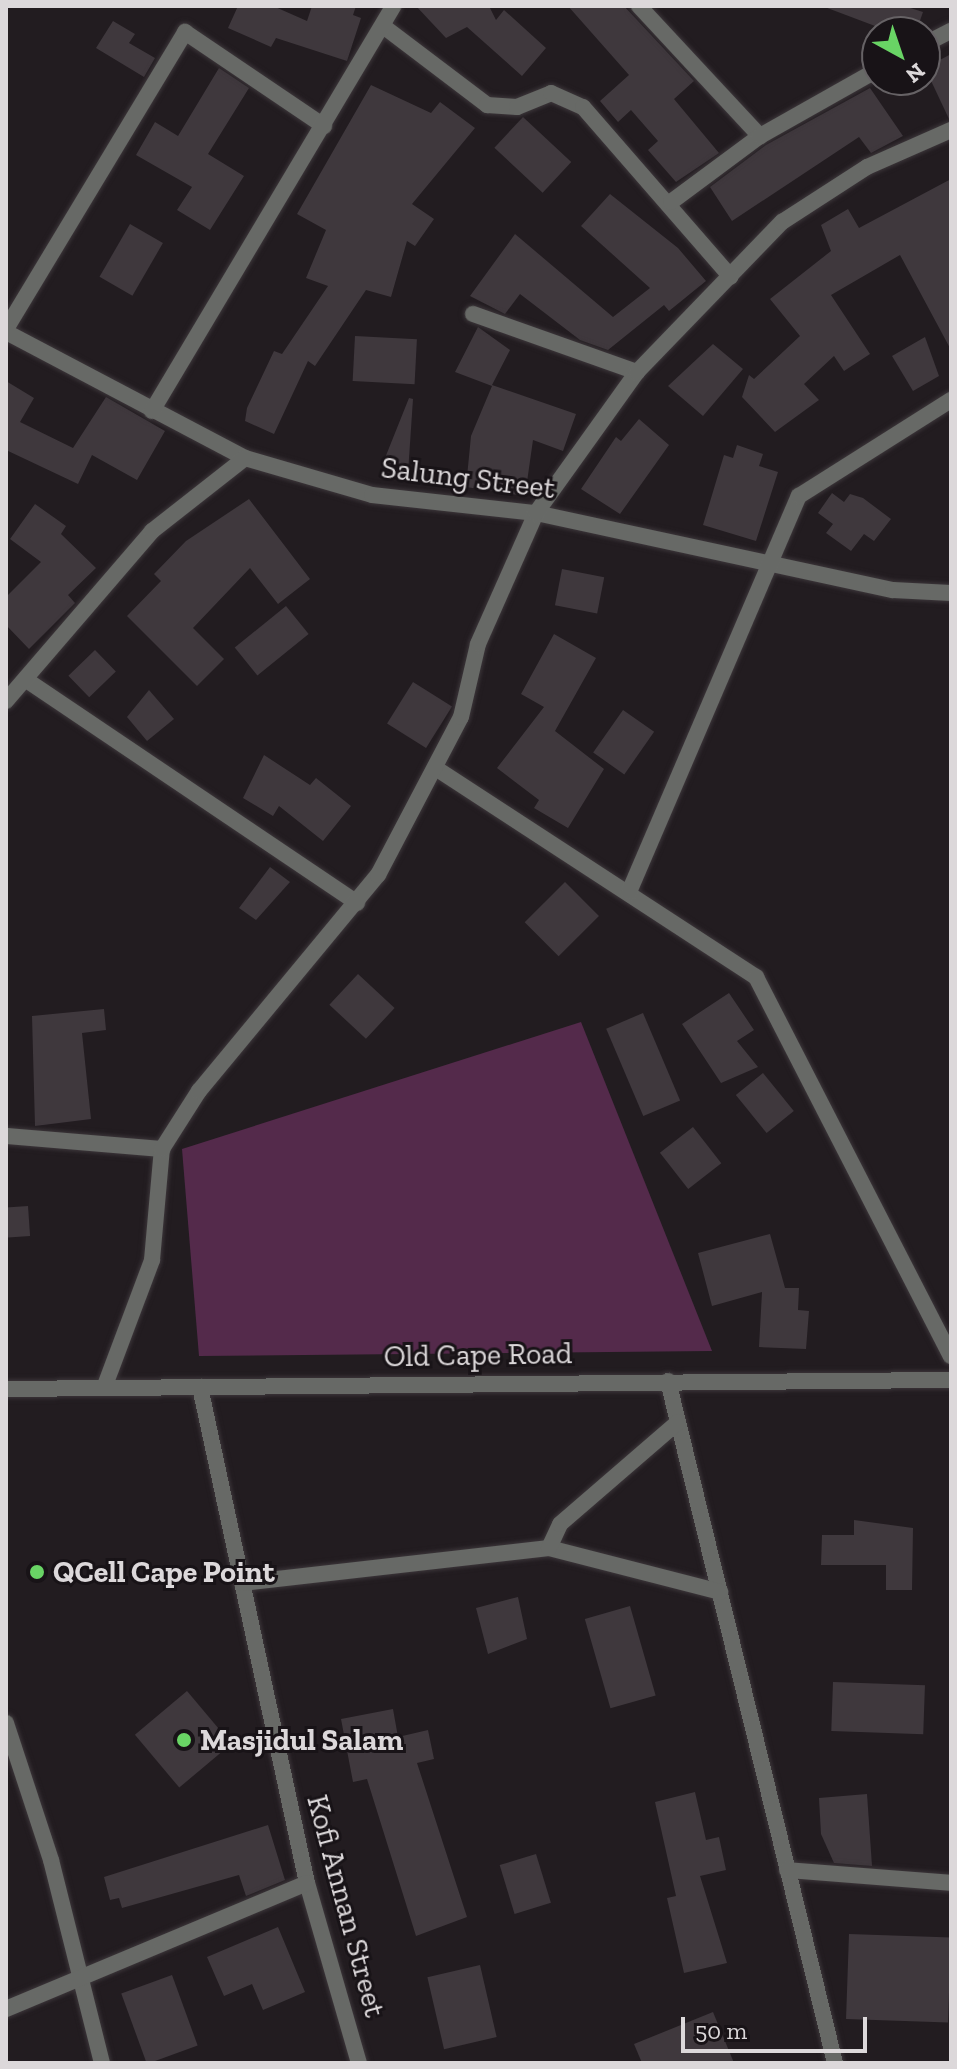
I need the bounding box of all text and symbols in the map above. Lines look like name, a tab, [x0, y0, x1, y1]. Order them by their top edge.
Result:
north arrow	[861, 16, 941, 96]
text: N	[900, 58, 931, 89]
street label: Salung Street	[379, 449, 557, 507]
street label: Old Cape Road	[383, 1335, 573, 1375]
place label: QCell Cape Point	[53, 1554, 275, 1590]
marker: QCell Cape Point	[28, 1563, 46, 1581]
place label: Masjidul Salam	[200, 1722, 403, 1758]
marker: Masjidul Salam	[175, 1731, 193, 1749]
street label: Kofi Annan Street	[299, 1791, 393, 2021]
scale bar	[685, 2001, 871, 2051]
text: 50 m	[695, 2016, 747, 2045]

